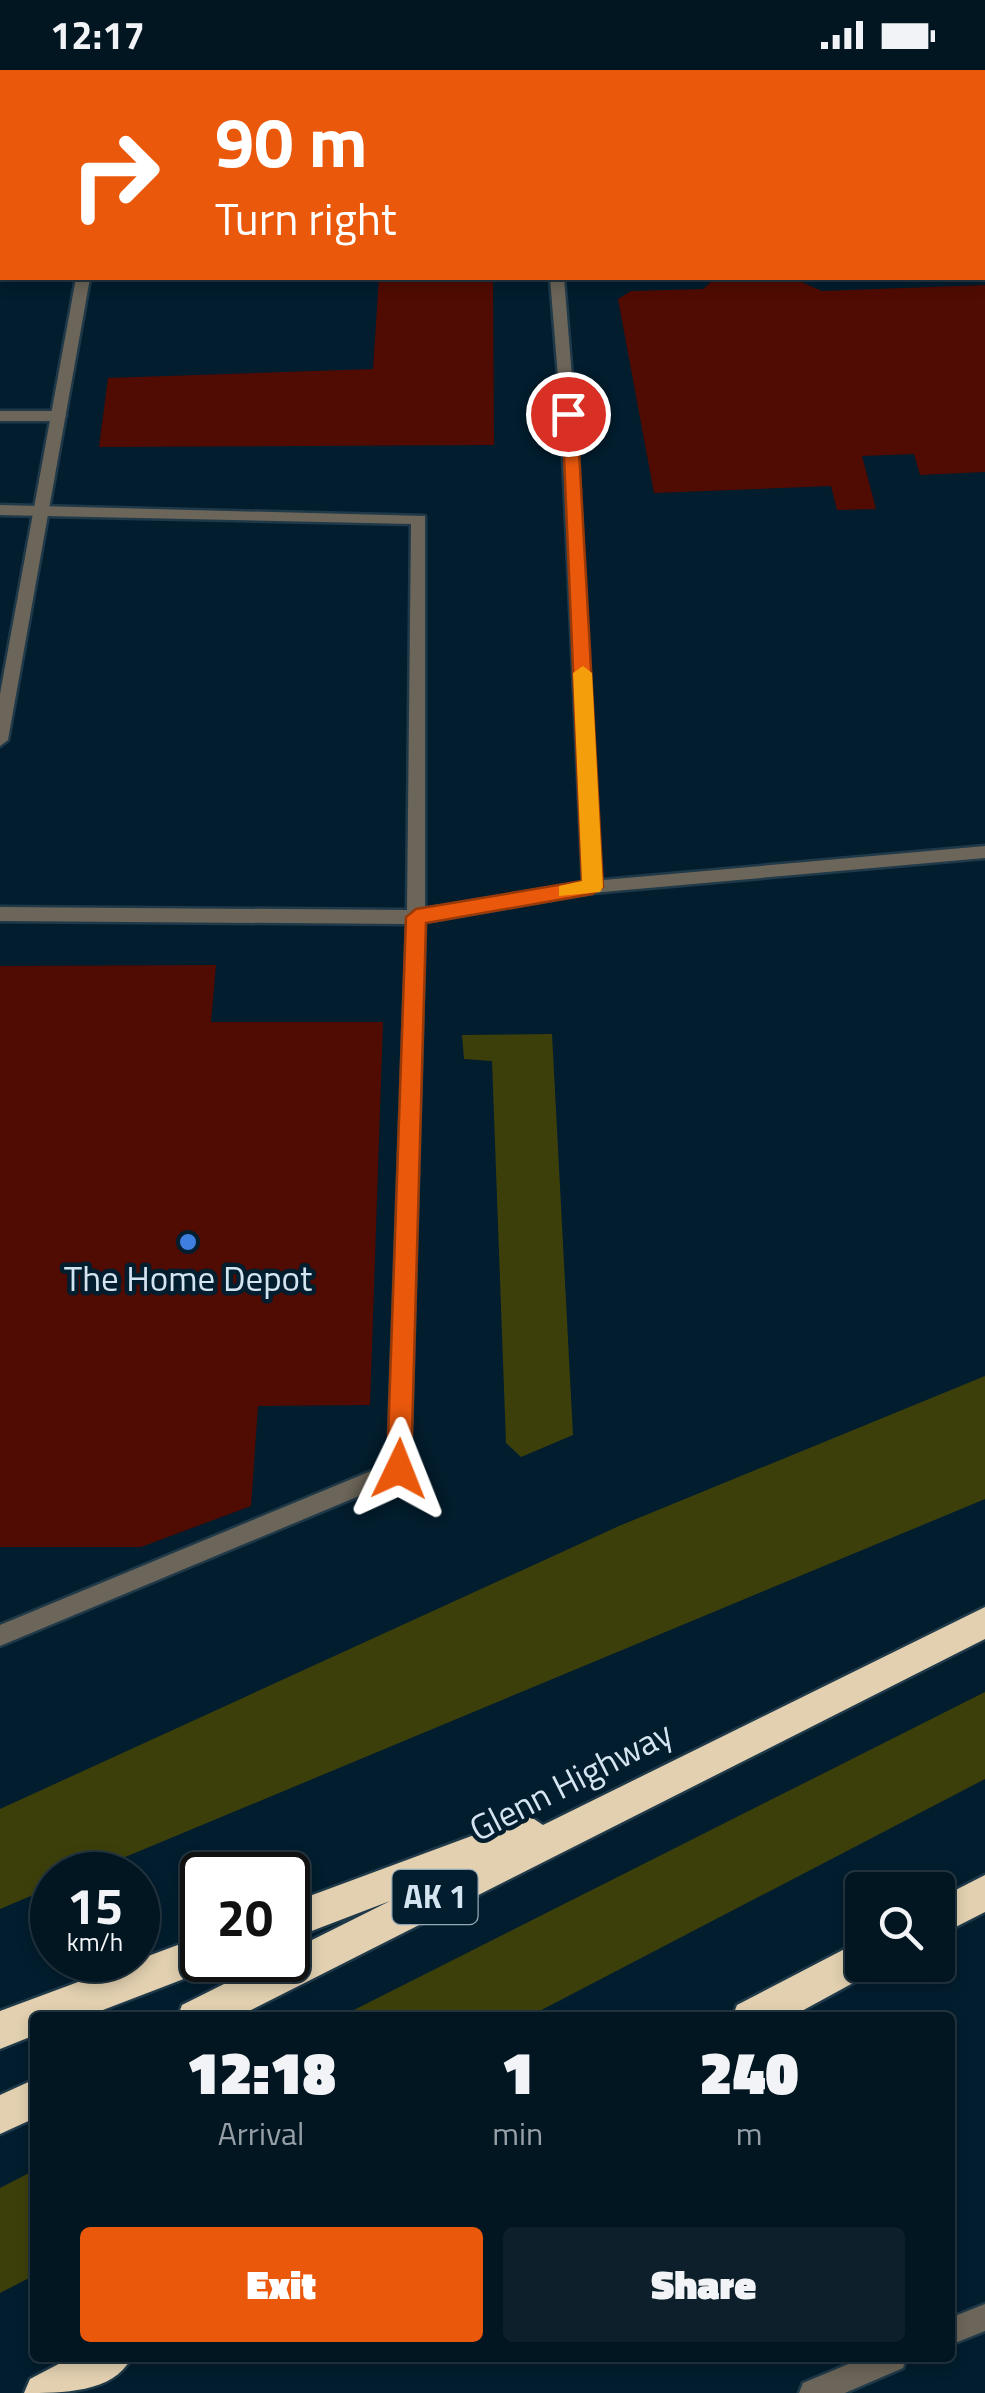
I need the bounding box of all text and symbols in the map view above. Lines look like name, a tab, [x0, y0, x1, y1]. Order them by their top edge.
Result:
text: 12:17	[50, 6, 145, 64]
text: 90 m	[215, 88, 368, 194]
icon: right	[50, 110, 180, 240]
text: Turn right	[215, 184, 397, 252]
pin	[526, 372, 611, 457]
icon: arrive	[541, 387, 596, 442]
marker: The Home Depot	[177, 1231, 199, 1253]
place label: The Home Depot	[64, 1251, 312, 1305]
position arrow	[347, 1417, 451, 1521]
street label: Glenn Highway	[460, 1706, 681, 1854]
speed limit sign: 20	[180, 1852, 310, 1982]
text: 15	[67, 1867, 123, 1943]
road number: AK 1	[392, 1870, 478, 1924]
map controls	[845, 1872, 955, 1982]
button: search	[845, 1872, 955, 1982]
text: km/h	[67, 1923, 123, 1961]
text: 12:18	[186, 2026, 336, 2117]
text: 1	[501, 2026, 534, 2117]
text: 240	[700, 2026, 799, 2117]
text: Arrival	[218, 2109, 304, 2157]
text: min	[492, 2109, 543, 2157]
text: m	[736, 2109, 762, 2157]
button: Exit	[80, 2227, 483, 2342]
button: Share	[503, 2227, 905, 2342]

